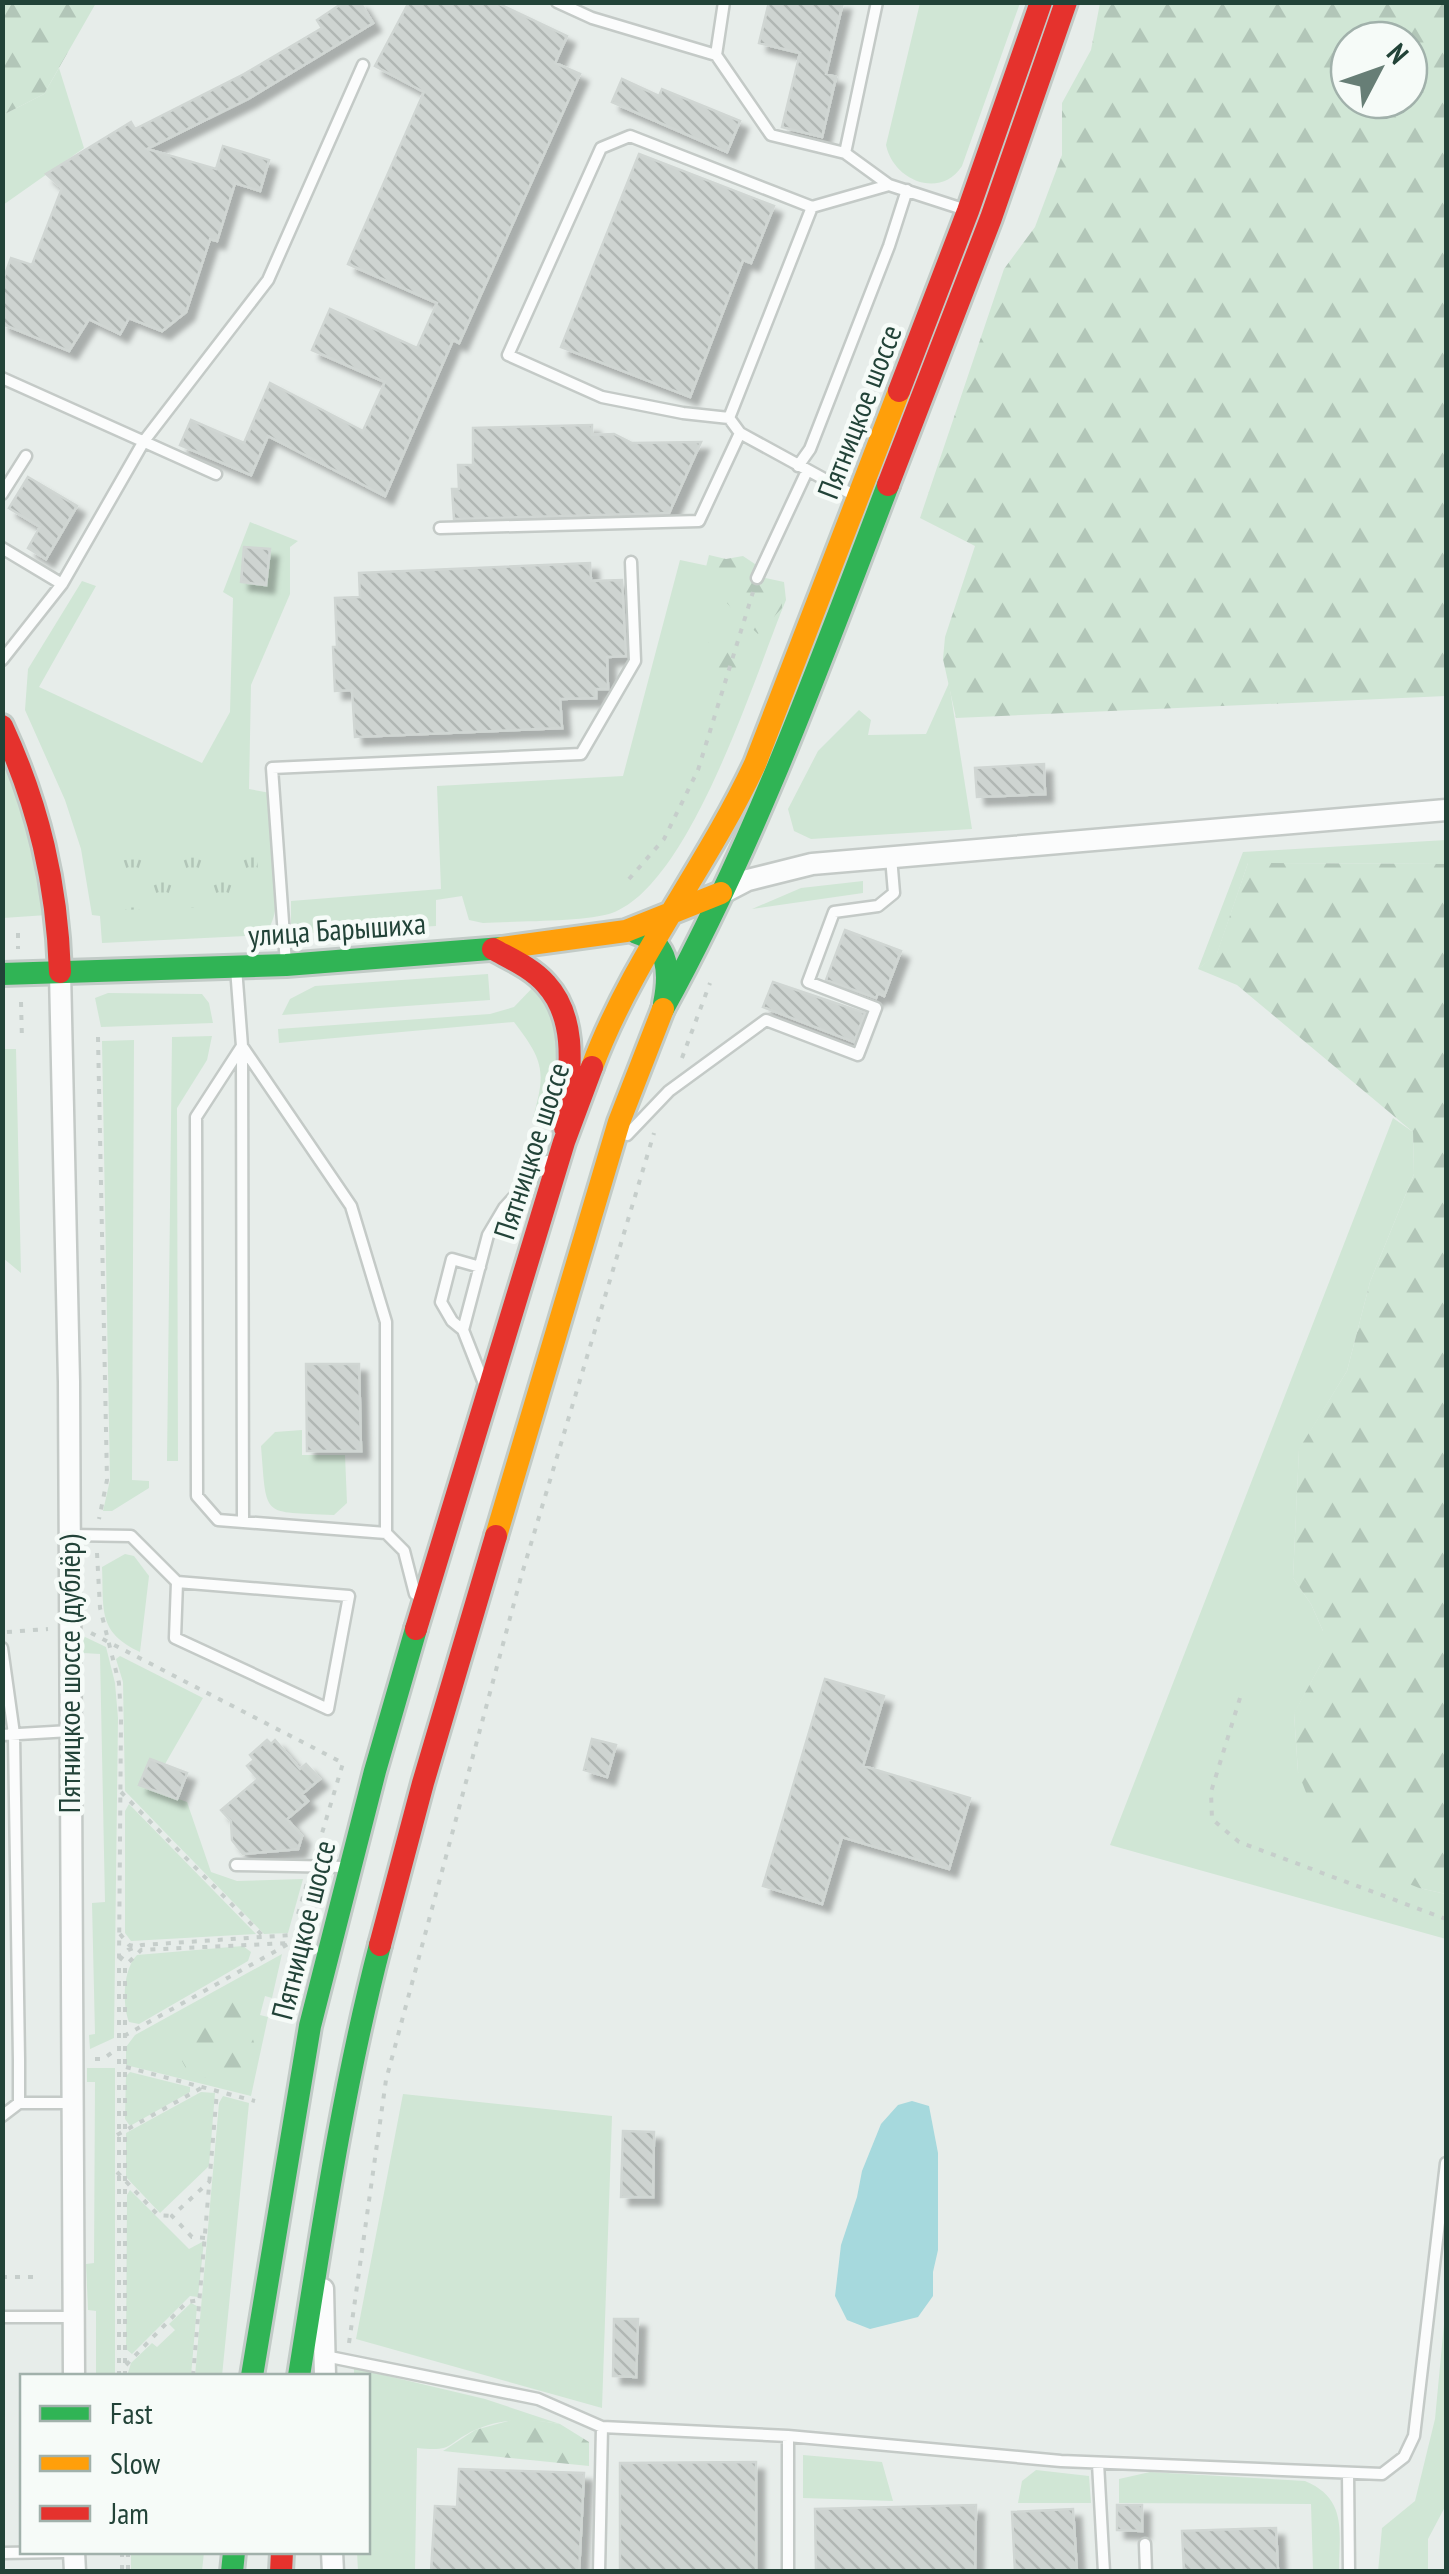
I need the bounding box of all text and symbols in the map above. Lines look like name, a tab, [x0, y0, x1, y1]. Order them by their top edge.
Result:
north arrow	[1329, 20, 1429, 120]
text: N	[1379, 35, 1417, 71]
street label: Пятницкое шоссе	[808, 319, 910, 504]
street label: улица Барышиха	[247, 903, 427, 954]
street label: Пятницкое шоссе	[484, 1057, 577, 1244]
street label: Пятницкое шоссе (дублёр)	[49, 1535, 88, 1813]
street label: Пятницкое шоссе	[261, 1836, 344, 2023]
legend	[20, 2374, 370, 2554]
text: Fast	[110, 2393, 154, 2432]
text: Slow	[110, 2443, 161, 2482]
text: Jam	[109, 2493, 149, 2532]

